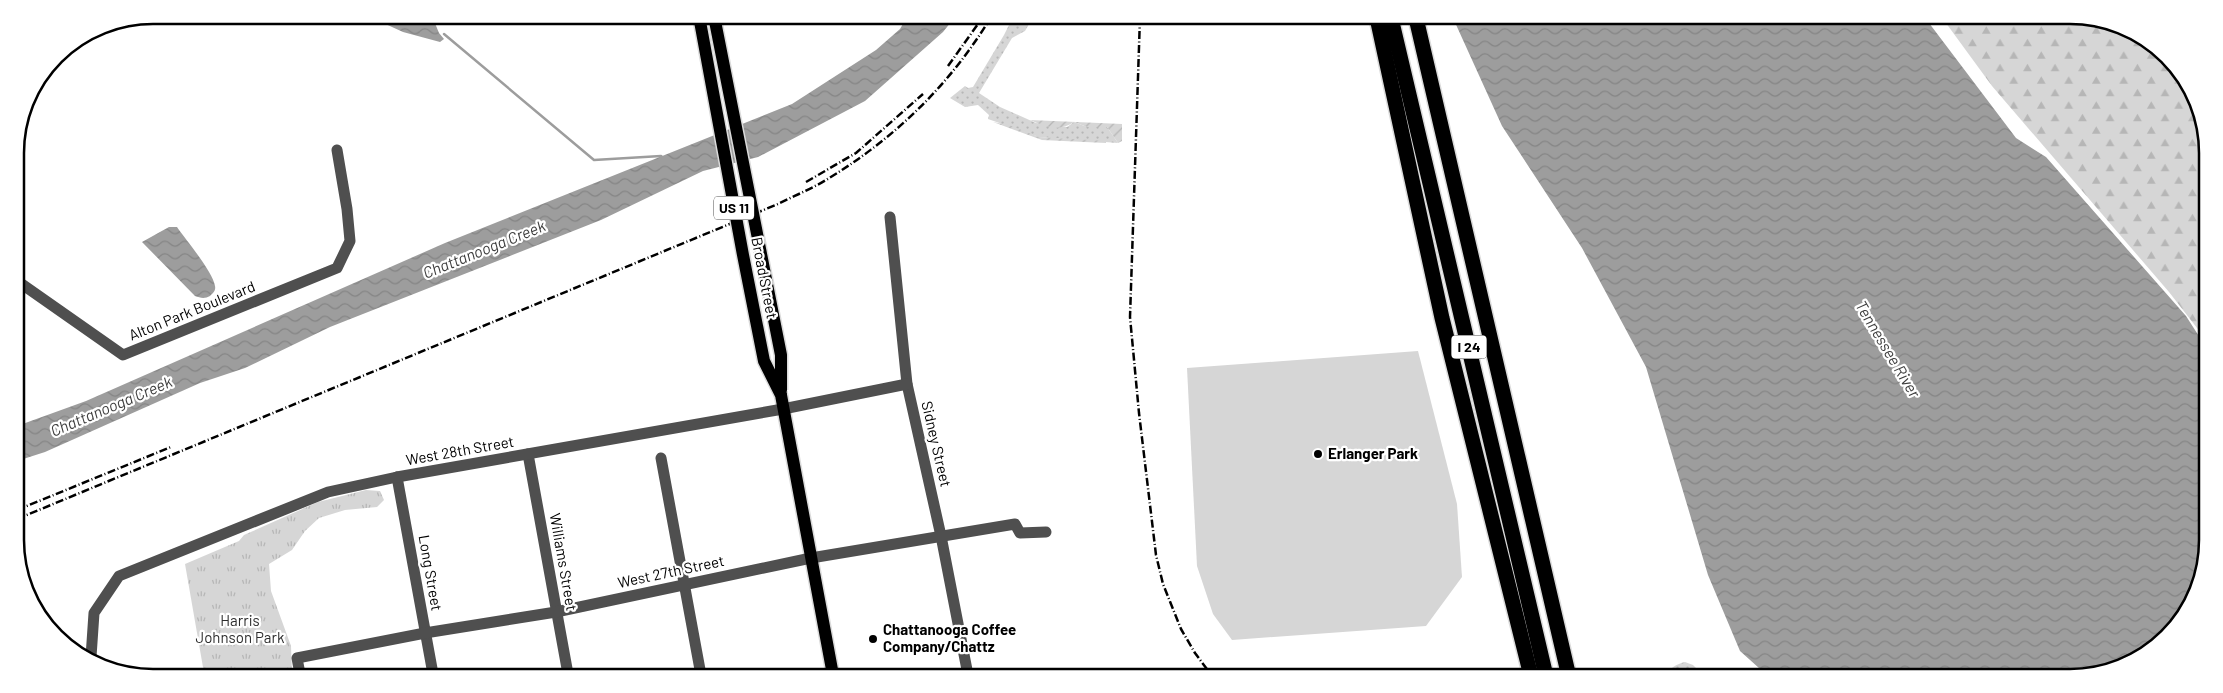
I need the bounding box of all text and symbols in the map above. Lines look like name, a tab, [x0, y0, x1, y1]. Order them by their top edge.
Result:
road number: US 11	[714, 197, 754, 220]
water label: Chattanooga Creek	[420, 215, 548, 282]
street label: Broad Street	[748, 235, 782, 320]
street label: Alton Park Boulevard	[126, 277, 257, 344]
water label: Tennessee River	[1852, 297, 1925, 402]
road number: I 24	[1452, 336, 1486, 358]
water label: Chattanooga Creek	[47, 371, 175, 440]
street label: Sidney Street	[918, 399, 956, 488]
street label: West 28th Street	[404, 432, 515, 468]
place label: Erlanger Park	[1328, 444, 1418, 462]
marker: Erlanger Park	[1312, 448, 1324, 460]
street label: Williams Street	[547, 512, 581, 612]
street label: Long Street	[415, 533, 447, 612]
street label: West 27th Street	[616, 551, 726, 591]
park label: Harris Johnson Park	[196, 611, 285, 646]
place label: Chattanooga Coffee Company/Chattz	[883, 620, 1016, 655]
marker: Chattanooga Coffee Company/Chattz	[867, 633, 879, 645]

